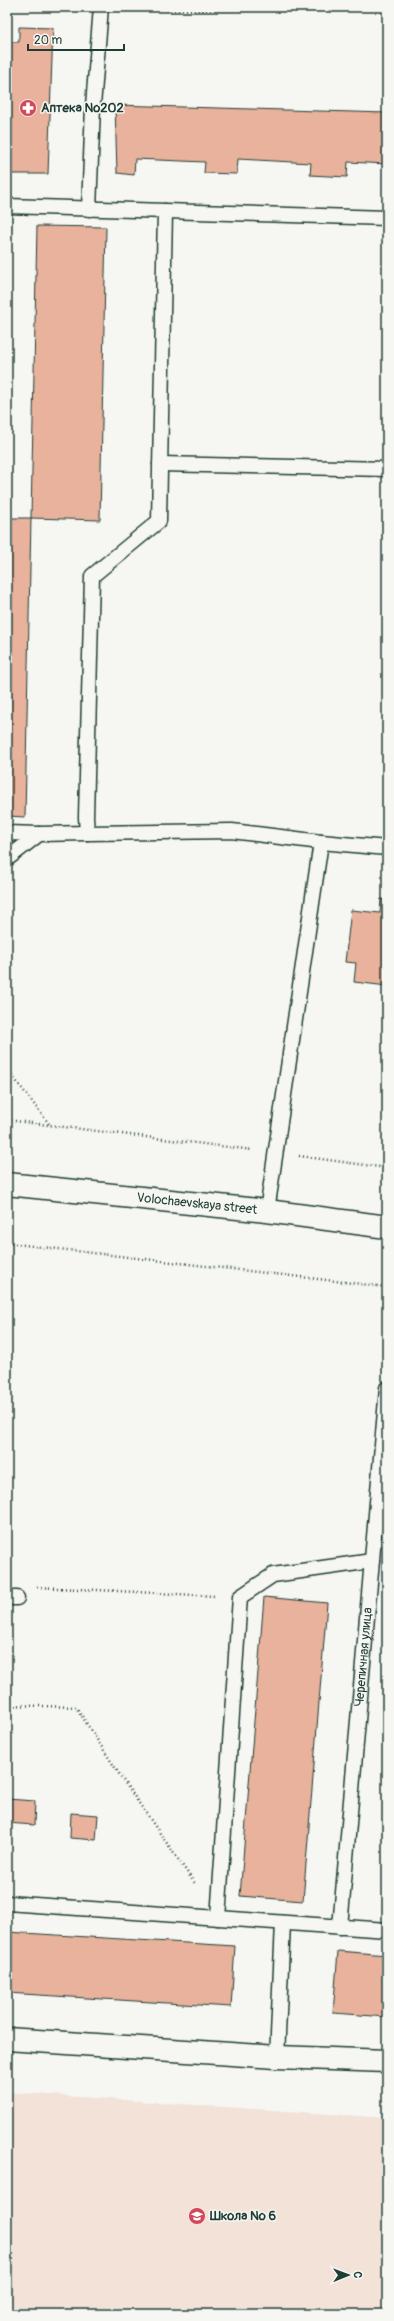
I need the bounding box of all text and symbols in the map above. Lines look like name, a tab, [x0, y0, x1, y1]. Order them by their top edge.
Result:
scale bar	[28, 26, 124, 52]
text: 20 m	[34, 33, 63, 48]
pharmacy icon: Аптека №202	[18, 98, 38, 118]
place label: Аптека №202	[41, 100, 124, 116]
street label: Volochaevskaya street	[136, 1190, 259, 1218]
street label: Черепичная улица	[351, 1607, 376, 1707]
school or university icon: Школа № 6	[187, 2206, 207, 2226]
place label: Школа № 6	[209, 2208, 277, 2224]
north arrow	[328, 2255, 368, 2295]
text: С	[351, 2271, 364, 2279]

